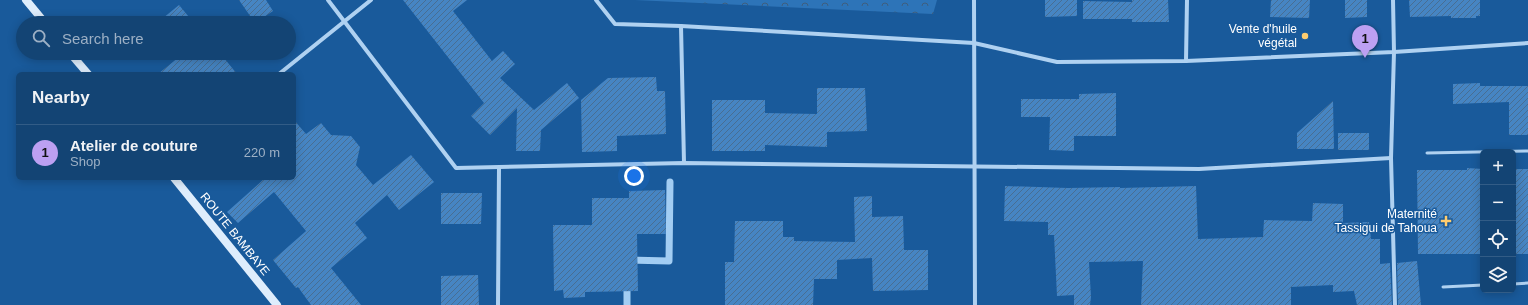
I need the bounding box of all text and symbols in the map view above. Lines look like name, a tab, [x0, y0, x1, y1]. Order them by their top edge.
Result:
search box	[16, 16, 296, 60]
place label: Vente d'huile végétal	[1229, 22, 1297, 50]
pin: 1	[1352, 25, 1378, 58]
icon: search	[30, 27, 52, 49]
text: Search here	[62, 30, 144, 47]
marker: Vente d'huile végétal	[1300, 31, 1310, 41]
text: Nearby	[32, 88, 90, 107]
text: Atelier de couture	[70, 137, 198, 154]
text: 1	[41, 145, 49, 160]
text: 220 m	[244, 145, 280, 160]
map controls	[1480, 149, 1516, 293]
button: +	[1480, 149, 1516, 185]
text: Shop	[70, 154, 100, 169]
your location	[624, 166, 644, 186]
button: −	[1480, 185, 1516, 221]
street label: ROUTE BAMBAYE	[197, 190, 273, 278]
place label: Maternité Tassigui de Tahoua	[1334, 207, 1437, 235]
marker: Maternité Tassigui de Tahoua	[1440, 215, 1452, 227]
button: locate	[1480, 221, 1516, 257]
button: layers	[1480, 257, 1516, 293]

